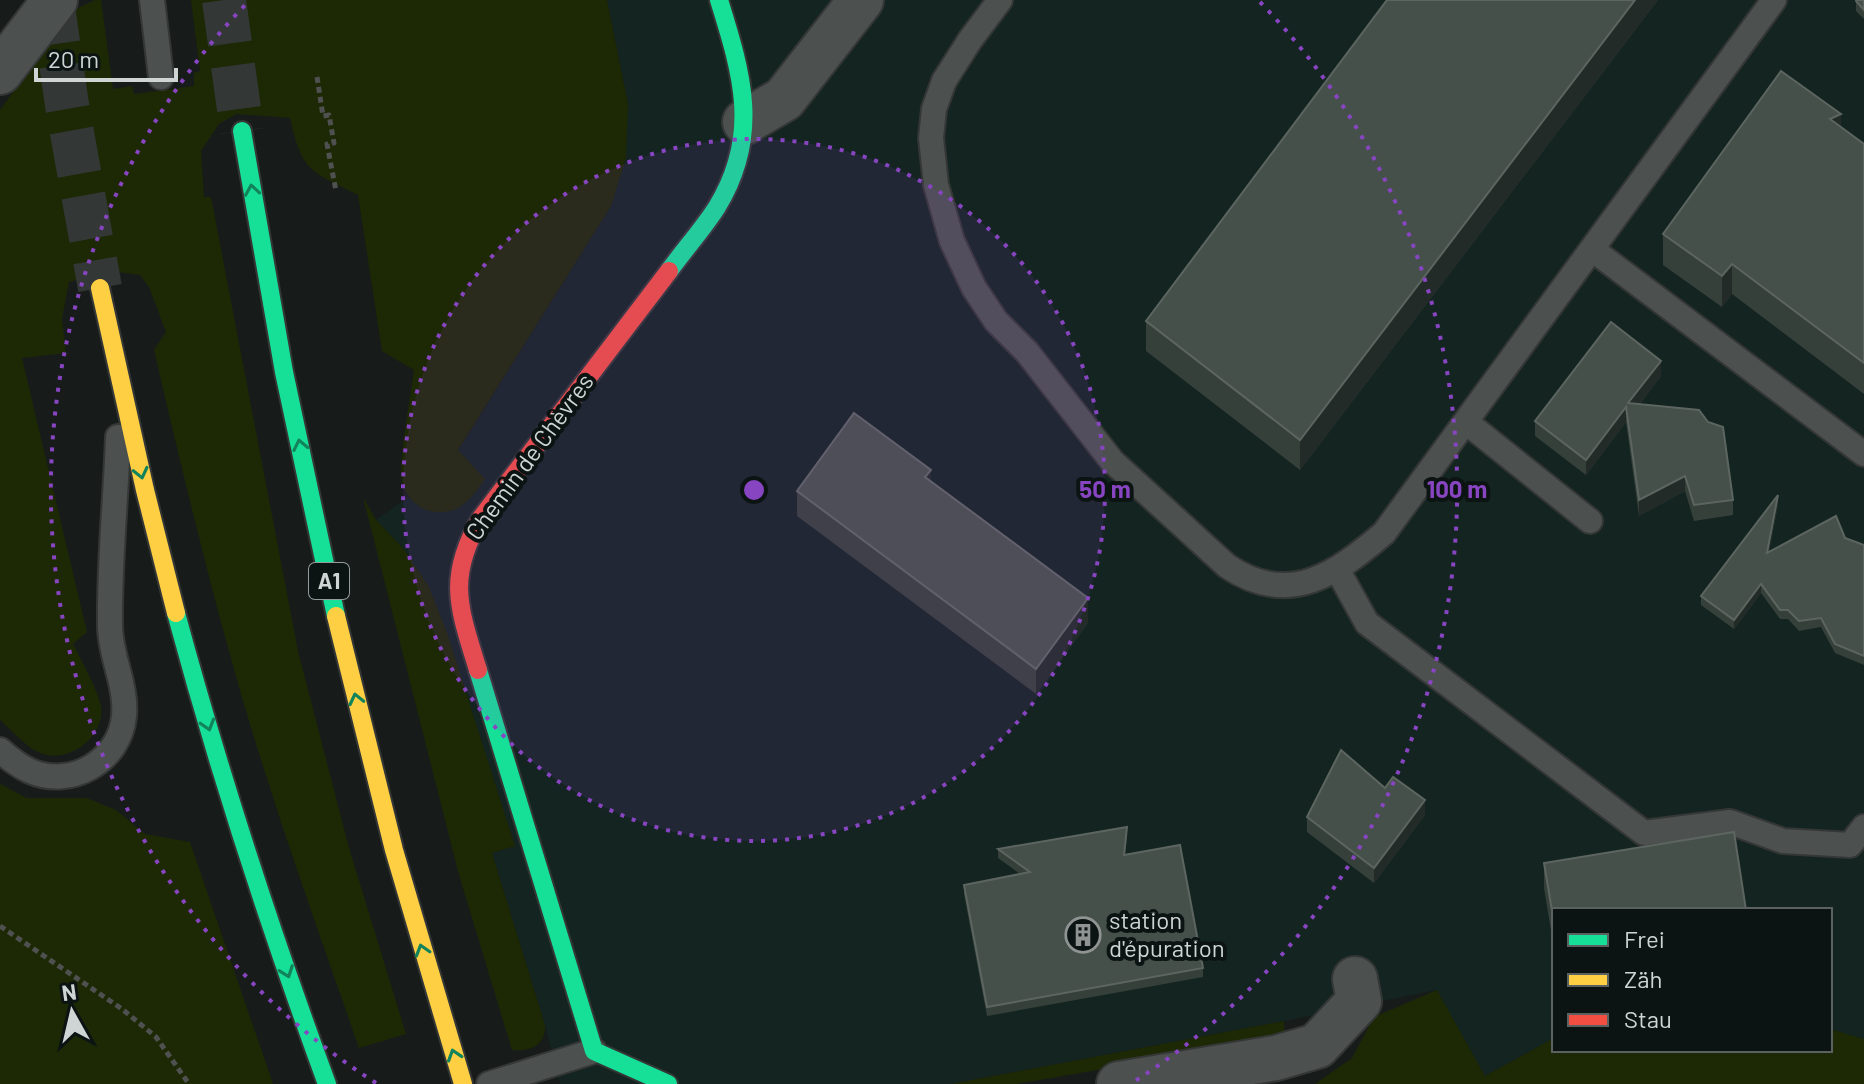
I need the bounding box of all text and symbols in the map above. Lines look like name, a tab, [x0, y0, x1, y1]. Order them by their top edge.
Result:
scale bar	[36, 32, 176, 82]
text: 20 m	[48, 44, 99, 73]
one-way arrow	[244, 183, 261, 196]
street label: Chemin de Chèvres	[459, 367, 599, 545]
one-way arrow	[292, 438, 309, 452]
one-way arrow	[132, 466, 149, 480]
text: 50 m	[1079, 474, 1131, 503]
text: 100 m	[1427, 474, 1487, 503]
centre of rings	[740, 476, 768, 504]
road number: A1	[309, 563, 349, 599]
one-way arrow	[348, 693, 365, 706]
one-way arrow	[199, 717, 215, 731]
place label: station d'épuration	[1109, 905, 1225, 962]
legend	[1552, 908, 1832, 1052]
building icon: station d'épuration	[1064, 916, 1102, 954]
text: Frei	[1624, 924, 1665, 953]
one-way arrow	[415, 944, 431, 958]
one-way arrow	[277, 964, 293, 978]
text: Zäh	[1624, 964, 1662, 993]
north arrow	[32, 972, 112, 1052]
text: N	[60, 977, 78, 1005]
text: Stau	[1624, 1004, 1672, 1033]
one-way arrow	[447, 1048, 463, 1062]

